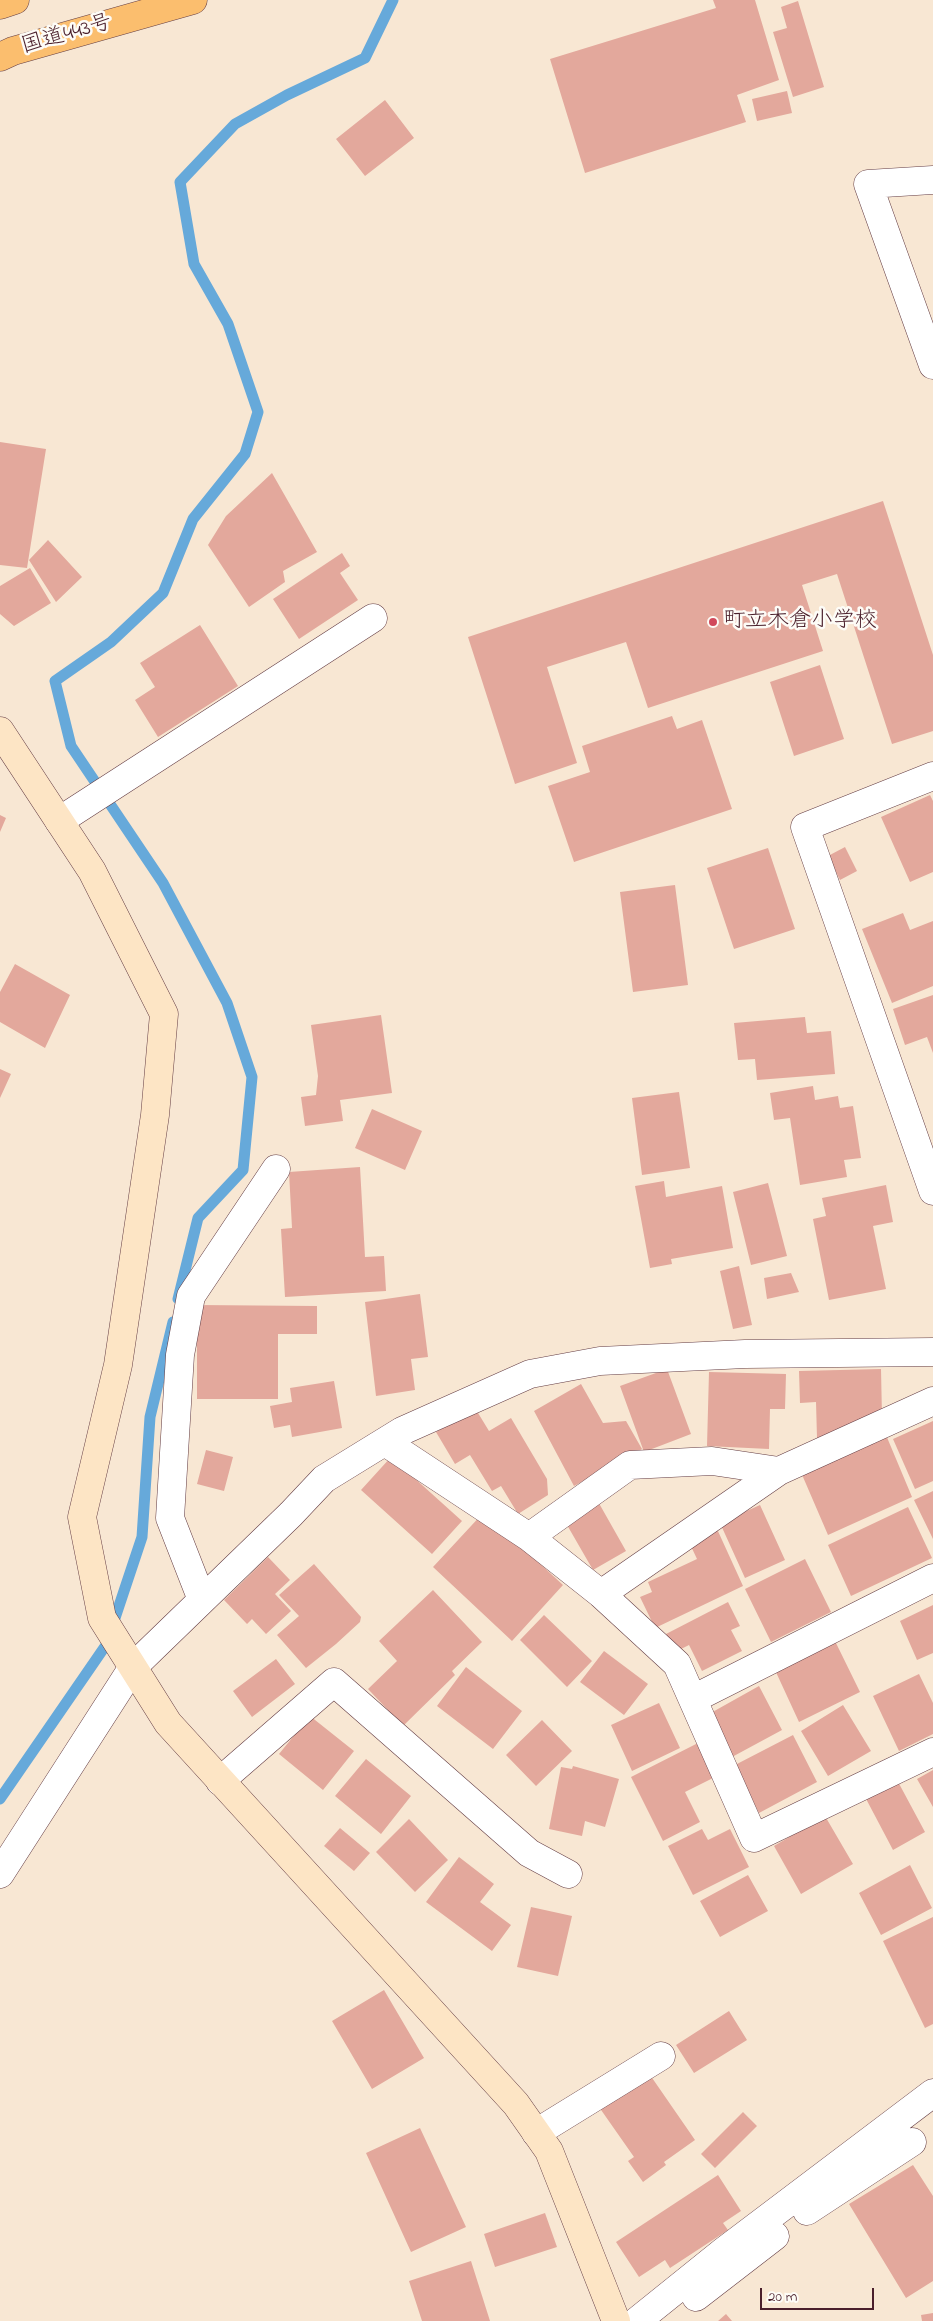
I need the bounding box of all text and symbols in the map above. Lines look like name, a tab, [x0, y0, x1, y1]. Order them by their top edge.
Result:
street label: 国道443号	[19, 10, 115, 62]
place label: 町立木倉小学校	[723, 609, 877, 635]
marker: 町立木倉小学校	[707, 616, 719, 628]
scale bar	[763, 2278, 877, 2310]
text: 20 m	[768, 2286, 797, 2308]

